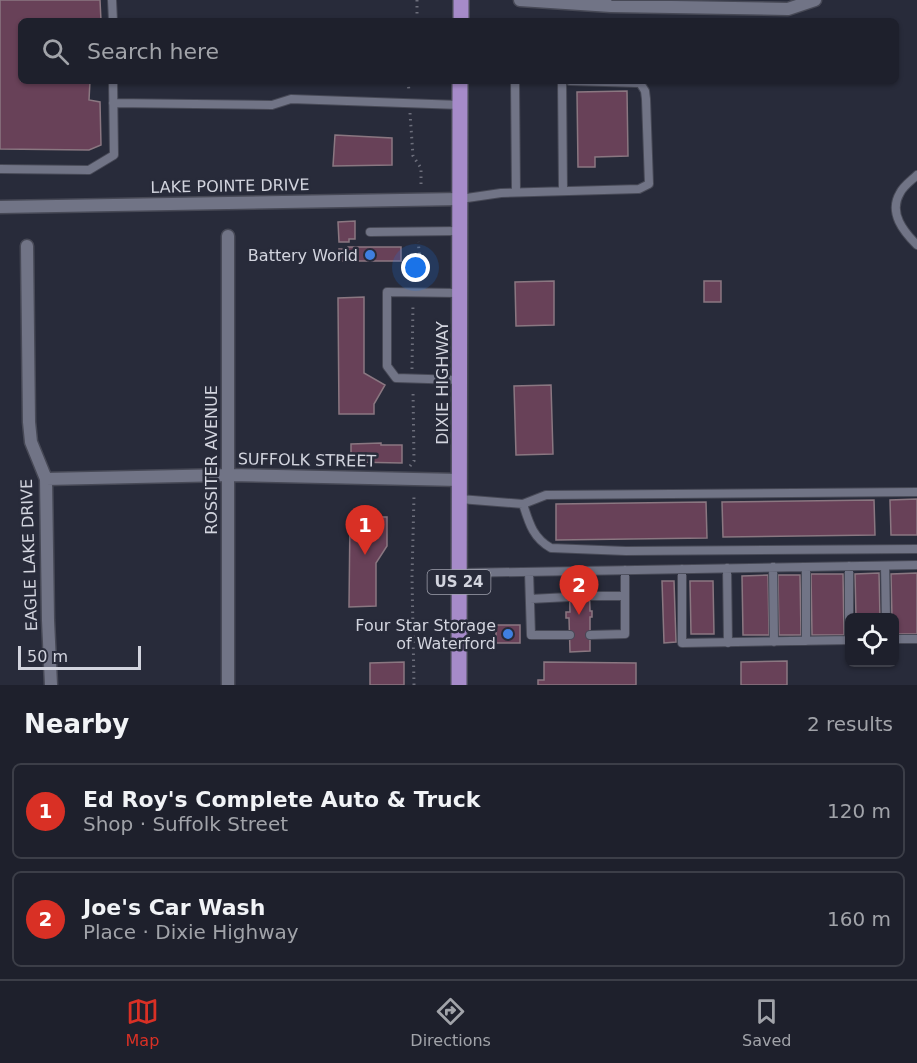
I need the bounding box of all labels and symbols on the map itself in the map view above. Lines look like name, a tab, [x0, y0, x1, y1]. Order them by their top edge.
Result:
street label: LAKE POINTE DRIVE	[150, 175, 310, 197]
place label: Battery World	[248, 246, 358, 265]
marker: Battery World	[363, 248, 377, 262]
your location	[401, 253, 430, 282]
street label: DIXIE HIGHWAY	[433, 321, 452, 445]
street label: ROSSITER AVENUE	[202, 385, 221, 535]
street label: SUFFOLK STREET	[238, 449, 377, 471]
street label: EAGLE LAKE DRIVE	[17, 479, 41, 631]
pin: 1	[346, 506, 385, 555]
pin: 2	[560, 566, 598, 615]
road number: US 24	[428, 570, 490, 594]
place label: Four Star Storage of Waterford	[355, 616, 496, 653]
marker: Four Star Storage of Waterford	[501, 627, 515, 641]
scale bar	[18, 643, 141, 670]

